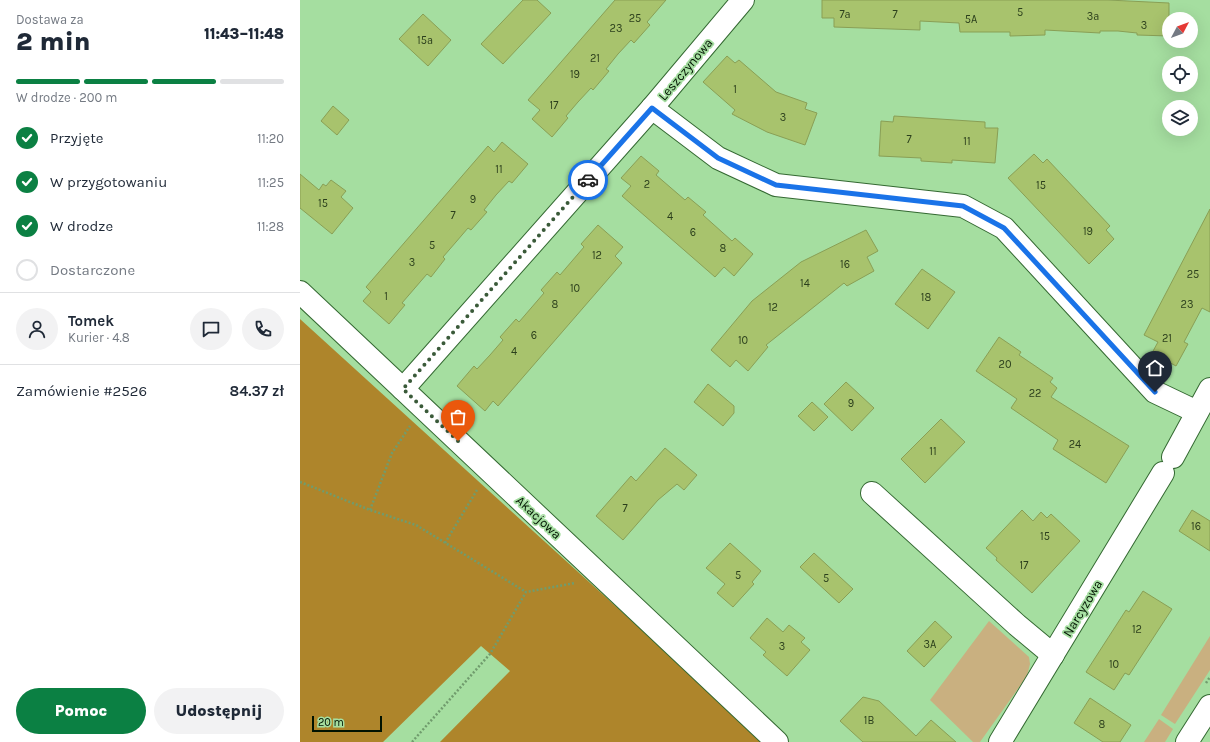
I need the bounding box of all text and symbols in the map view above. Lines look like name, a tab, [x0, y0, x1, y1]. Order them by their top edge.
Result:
house number: 5	[1017, 6, 1023, 19]
house number: 7a	[839, 8, 851, 21]
house number: 7	[892, 8, 898, 21]
house number: 3a	[1087, 10, 1099, 23]
text: Dostawa za	[16, 12, 84, 27]
house number: 25	[629, 12, 641, 25]
north arrow	[1162, 12, 1198, 48]
map controls	[1162, 12, 1198, 136]
house number: 5A	[965, 13, 978, 26]
house number: 3	[1141, 19, 1147, 32]
house number: 23	[610, 22, 622, 35]
text: 11:43–11:48	[204, 25, 284, 43]
text: 2 min	[16, 26, 91, 57]
house number: 15a	[417, 34, 433, 47]
street label: Leszczynowa	[655, 35, 716, 103]
house number: 21	[590, 52, 600, 65]
button: locate	[1162, 56, 1198, 92]
house number: 19	[570, 68, 580, 81]
house number: 1	[733, 83, 737, 96]
text: W drodze · 200 m	[16, 90, 117, 105]
house number: 17	[550, 99, 558, 112]
button: layers	[1162, 100, 1198, 136]
house number: 3	[780, 111, 786, 124]
icon: check	[16, 127, 38, 149]
text: Przyjęte	[50, 129, 104, 147]
text: 11:20	[257, 131, 284, 146]
house number: 7	[906, 133, 912, 146]
house number: 11	[963, 135, 971, 148]
courier	[568, 160, 608, 200]
house number: 11	[495, 163, 503, 176]
icon: car	[577, 169, 599, 191]
icon: check	[16, 171, 38, 193]
text: W przygotowaniu	[50, 173, 167, 191]
text: 11:25	[258, 175, 284, 190]
house number: 2	[644, 178, 650, 191]
house number: 15	[1036, 179, 1046, 192]
house number: 9	[470, 193, 476, 206]
house number: 15	[318, 197, 328, 210]
house number: 7	[450, 209, 456, 222]
house number: 4	[667, 210, 673, 223]
icon: check	[16, 215, 38, 237]
text: W drodze	[50, 217, 113, 235]
text: 11:28	[257, 219, 284, 234]
house number: 19	[1083, 225, 1093, 238]
house number: 6	[690, 226, 696, 239]
house number: 5	[429, 239, 435, 252]
house number: 8	[720, 242, 727, 255]
house number: 12	[592, 249, 602, 262]
house number: 3	[409, 256, 415, 269]
house number: 16	[840, 258, 850, 271]
text: Dostarczone	[50, 261, 135, 279]
house number: 25	[1187, 268, 1199, 281]
house number: 14	[800, 277, 810, 290]
house number: 10	[570, 282, 580, 295]
house number: 1	[384, 290, 388, 303]
house number: 18	[921, 291, 931, 304]
house number: 8	[552, 298, 559, 311]
house number: 23	[1181, 298, 1193, 311]
house number: 12	[768, 301, 778, 314]
button: person	[16, 308, 58, 350]
button: chat	[190, 308, 232, 350]
button: phone	[242, 308, 284, 350]
text: Tomek	[68, 312, 114, 330]
house number: 6	[531, 329, 537, 342]
text: Kurier · 4.8	[68, 330, 130, 345]
house number: 21	[1162, 332, 1172, 345]
house number: 10	[738, 334, 748, 347]
house number: 4	[511, 345, 517, 358]
pin	[1138, 351, 1172, 392]
icon: home	[1144, 357, 1166, 379]
house number: 20	[999, 358, 1011, 371]
text: Zamówienie #2526	[16, 382, 147, 400]
text: 84.37 zł	[230, 382, 284, 400]
house number: 22	[1029, 387, 1041, 400]
house number: 9	[848, 397, 854, 410]
pin	[441, 400, 475, 441]
icon: bag	[447, 406, 469, 428]
house number: 24	[1069, 438, 1081, 451]
house number: 11	[929, 445, 937, 458]
street label: Akacjowa	[513, 493, 564, 542]
house number: 7	[622, 502, 628, 515]
house number: 16	[1191, 520, 1201, 533]
house number: 15	[1040, 530, 1050, 543]
house number: 17	[1020, 559, 1028, 572]
house number: 5	[735, 569, 741, 582]
house number: 5	[823, 572, 829, 585]
street label: Narcyzowa	[1060, 577, 1105, 639]
house number: 12	[1132, 623, 1142, 636]
house number: 3A	[924, 638, 937, 651]
house number: 3	[779, 640, 785, 653]
house number: 10	[1109, 658, 1119, 671]
button: Pomoc	[16, 688, 146, 734]
button: Udostępnij	[154, 688, 284, 734]
scale bar	[312, 714, 382, 733]
house number: 1B	[864, 714, 874, 727]
text: 20 m	[318, 716, 344, 729]
house number: 8	[1099, 718, 1106, 731]

